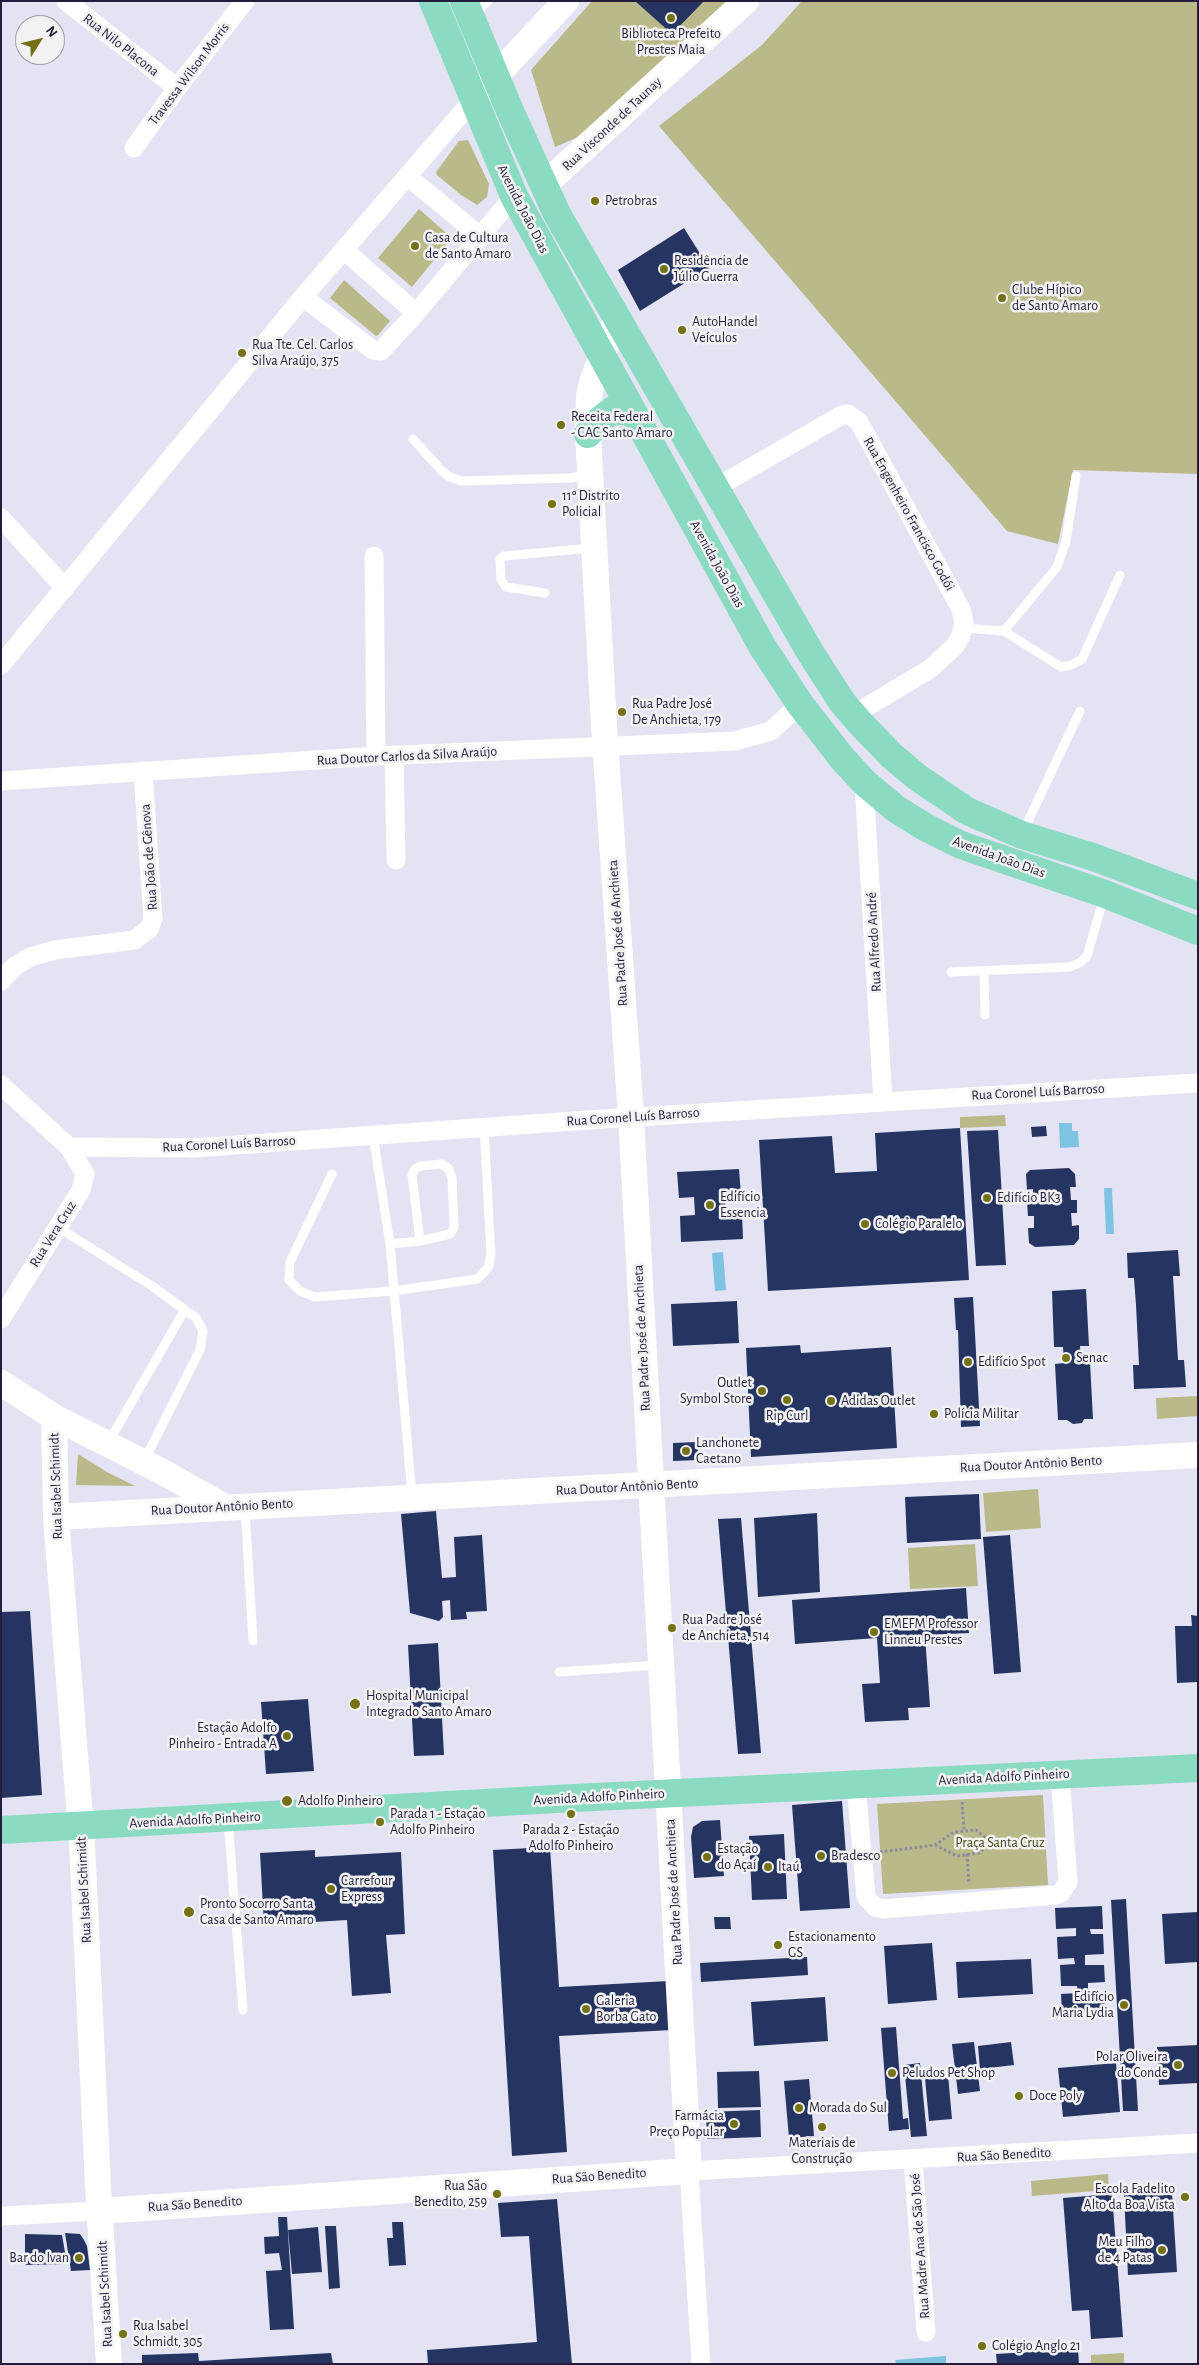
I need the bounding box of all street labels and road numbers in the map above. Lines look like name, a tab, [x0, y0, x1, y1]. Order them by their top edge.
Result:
street label: Rua Nilo Placona	[80, 10, 162, 80]
street label: Travessa Wilson Morris	[145, 19, 233, 129]
street label: Rua Visconde de Taunay	[559, 73, 665, 175]
street label: Avenida João Dias	[493, 162, 553, 256]
street label: Rua Engenheiro Francisco Godói	[860, 434, 958, 594]
street label: Avenida João Dias	[686, 517, 748, 611]
street label: Rua Doutor Carlos da Silva Araújo	[316, 743, 498, 769]
street label: Rua João de Gênova	[137, 803, 161, 911]
street label: Avenida João Dias	[950, 832, 1048, 882]
street label: Rua Padre José de Anchieta	[604, 859, 632, 1007]
street label: Rua Alfredo André	[863, 892, 885, 992]
street label: Rua Coronel Luís Barroso	[971, 1080, 1105, 1104]
street label: Rua Coronel Luís Barroso	[566, 1104, 700, 1130]
street label: Rua Coronel Luís Barroso	[162, 1132, 296, 1156]
street label: Rua Vera Cruz	[26, 1198, 80, 1270]
street label: Rua Padre José de Anchieta	[630, 1264, 654, 1412]
street label: Rua Isabel Schimidt	[46, 1432, 66, 1540]
street label: Rua Doutor Antônio Bento	[959, 1452, 1103, 1476]
street label: Rua Doutor Antônio Bento	[555, 1475, 699, 1499]
street label: Rua Doutor Antônio Bento	[150, 1495, 294, 1519]
street label: Avenida Adolfo Pinheiro	[938, 1765, 1070, 1789]
street label: Avenida Adolfo Pinheiro	[533, 1785, 665, 1809]
street label: Avenida Adolfo Pinheiro	[129, 1808, 261, 1832]
street label: Rua Padre José de Anchieta	[662, 1818, 686, 1966]
street label: Rua Isabel Schimidt	[73, 1836, 95, 1944]
street label: Rua São Benedito	[956, 2144, 1052, 2166]
street label: Rua São Benedito	[551, 2164, 647, 2188]
street label: Rua Madre Ana de São José	[907, 2173, 933, 2319]
street label: Rua São Benedito	[147, 2192, 243, 2216]
street label: Rua Isabel Schimidt	[94, 2240, 116, 2348]

